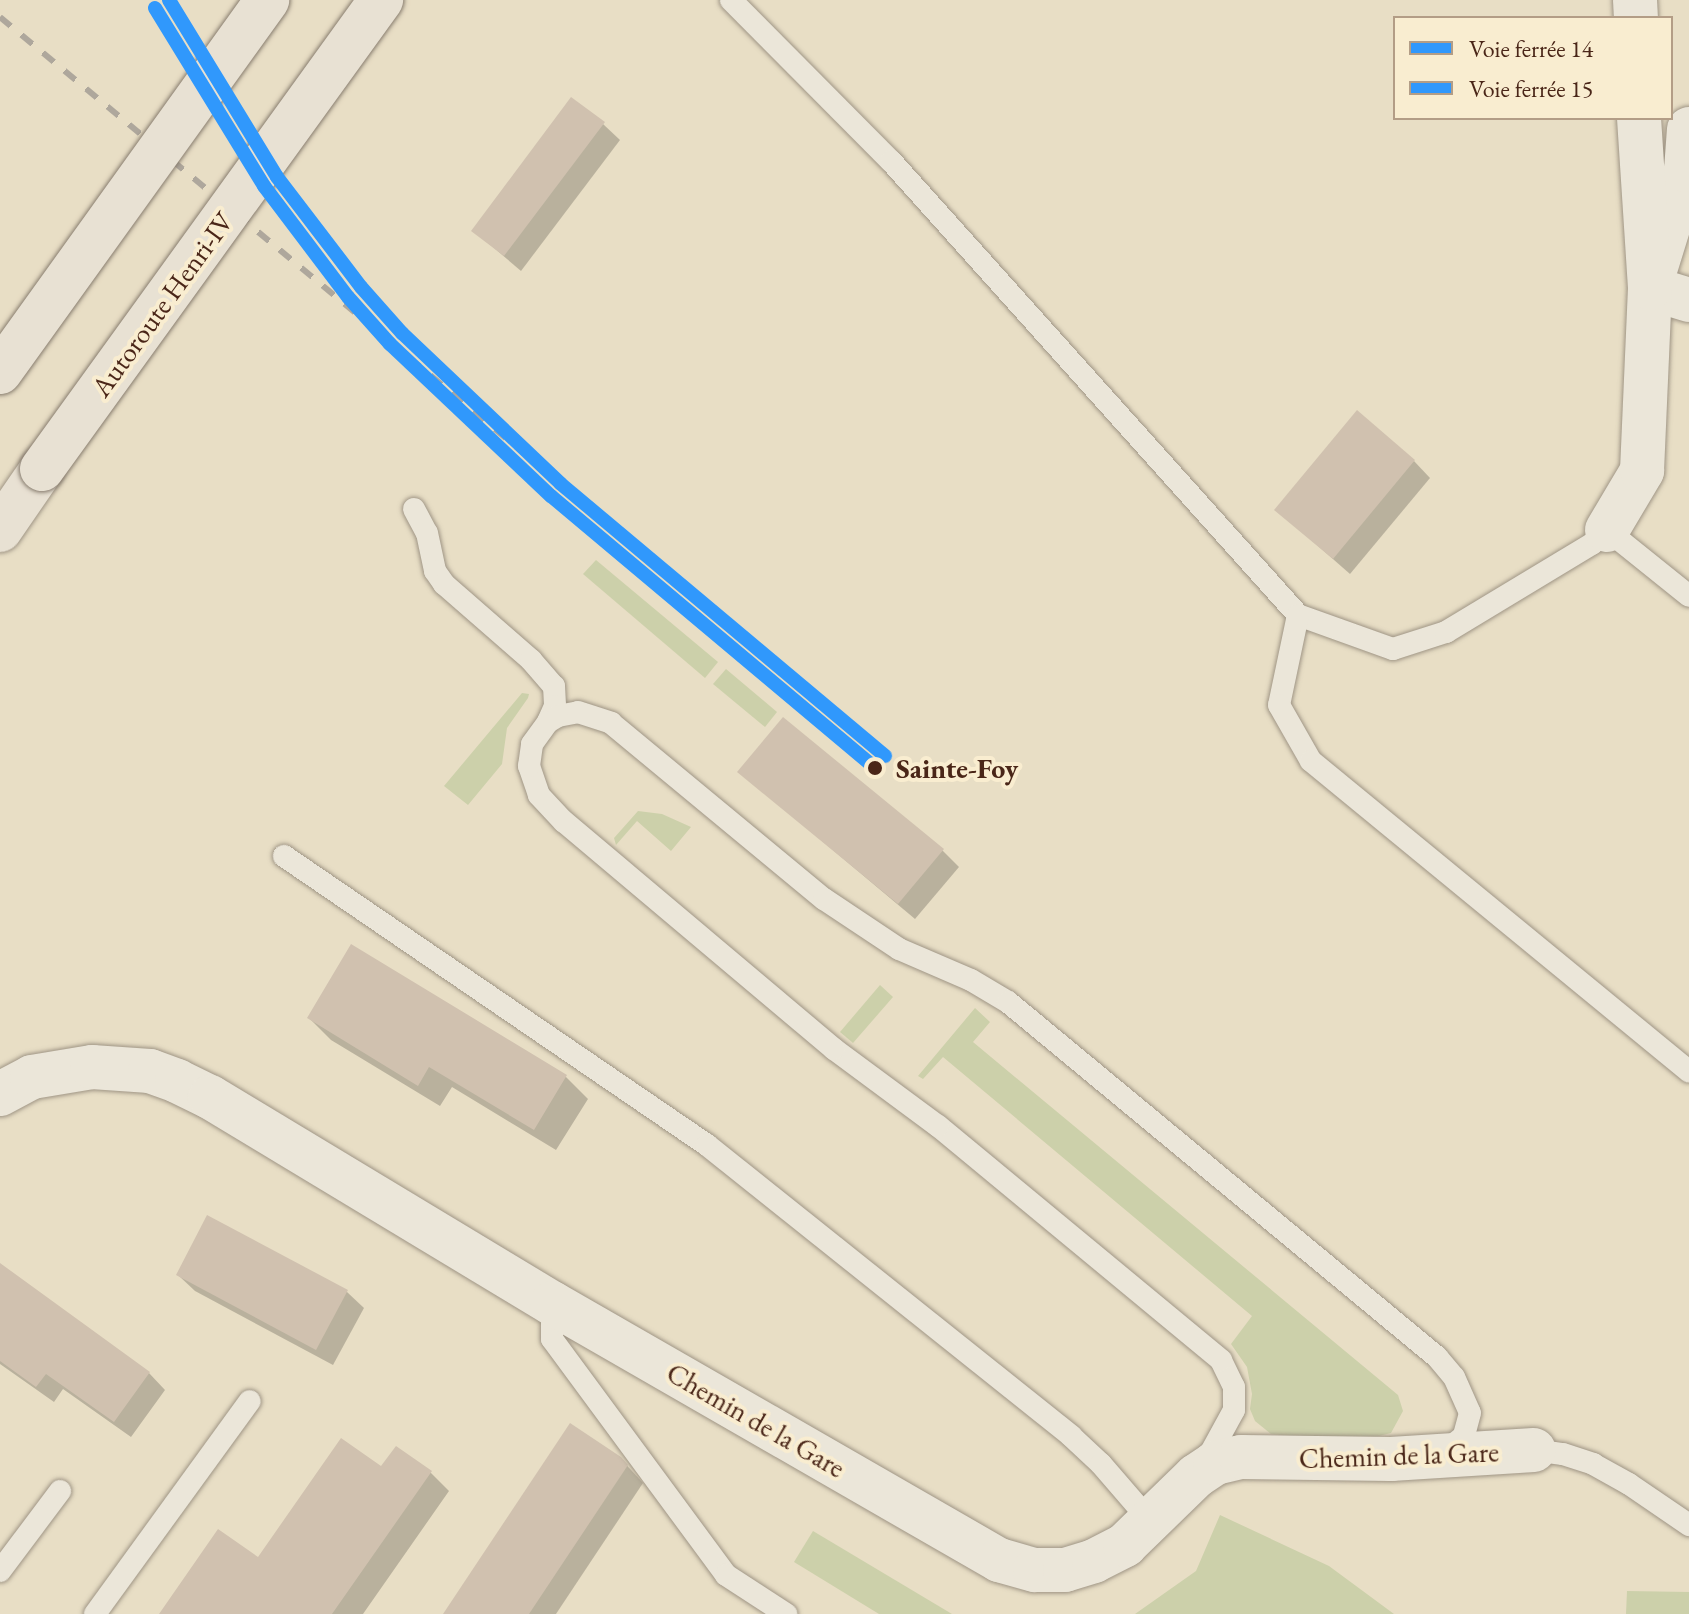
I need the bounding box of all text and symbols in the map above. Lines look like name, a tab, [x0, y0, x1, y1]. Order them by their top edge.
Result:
legend	[1393, 16, 1673, 120]
text: Voie ferrée 14	[1469, 33, 1593, 64]
text: Voie ferrée 15	[1469, 73, 1593, 104]
street label: Autoroute Henri-IV	[84, 205, 240, 403]
place label: Sainte-Foy	[896, 751, 1018, 785]
marker: Sainte-Foy	[861, 754, 889, 782]
street label: Chemin de la Gare	[661, 1355, 851, 1485]
street label: Chemin de la Gare	[1298, 1435, 1500, 1475]

